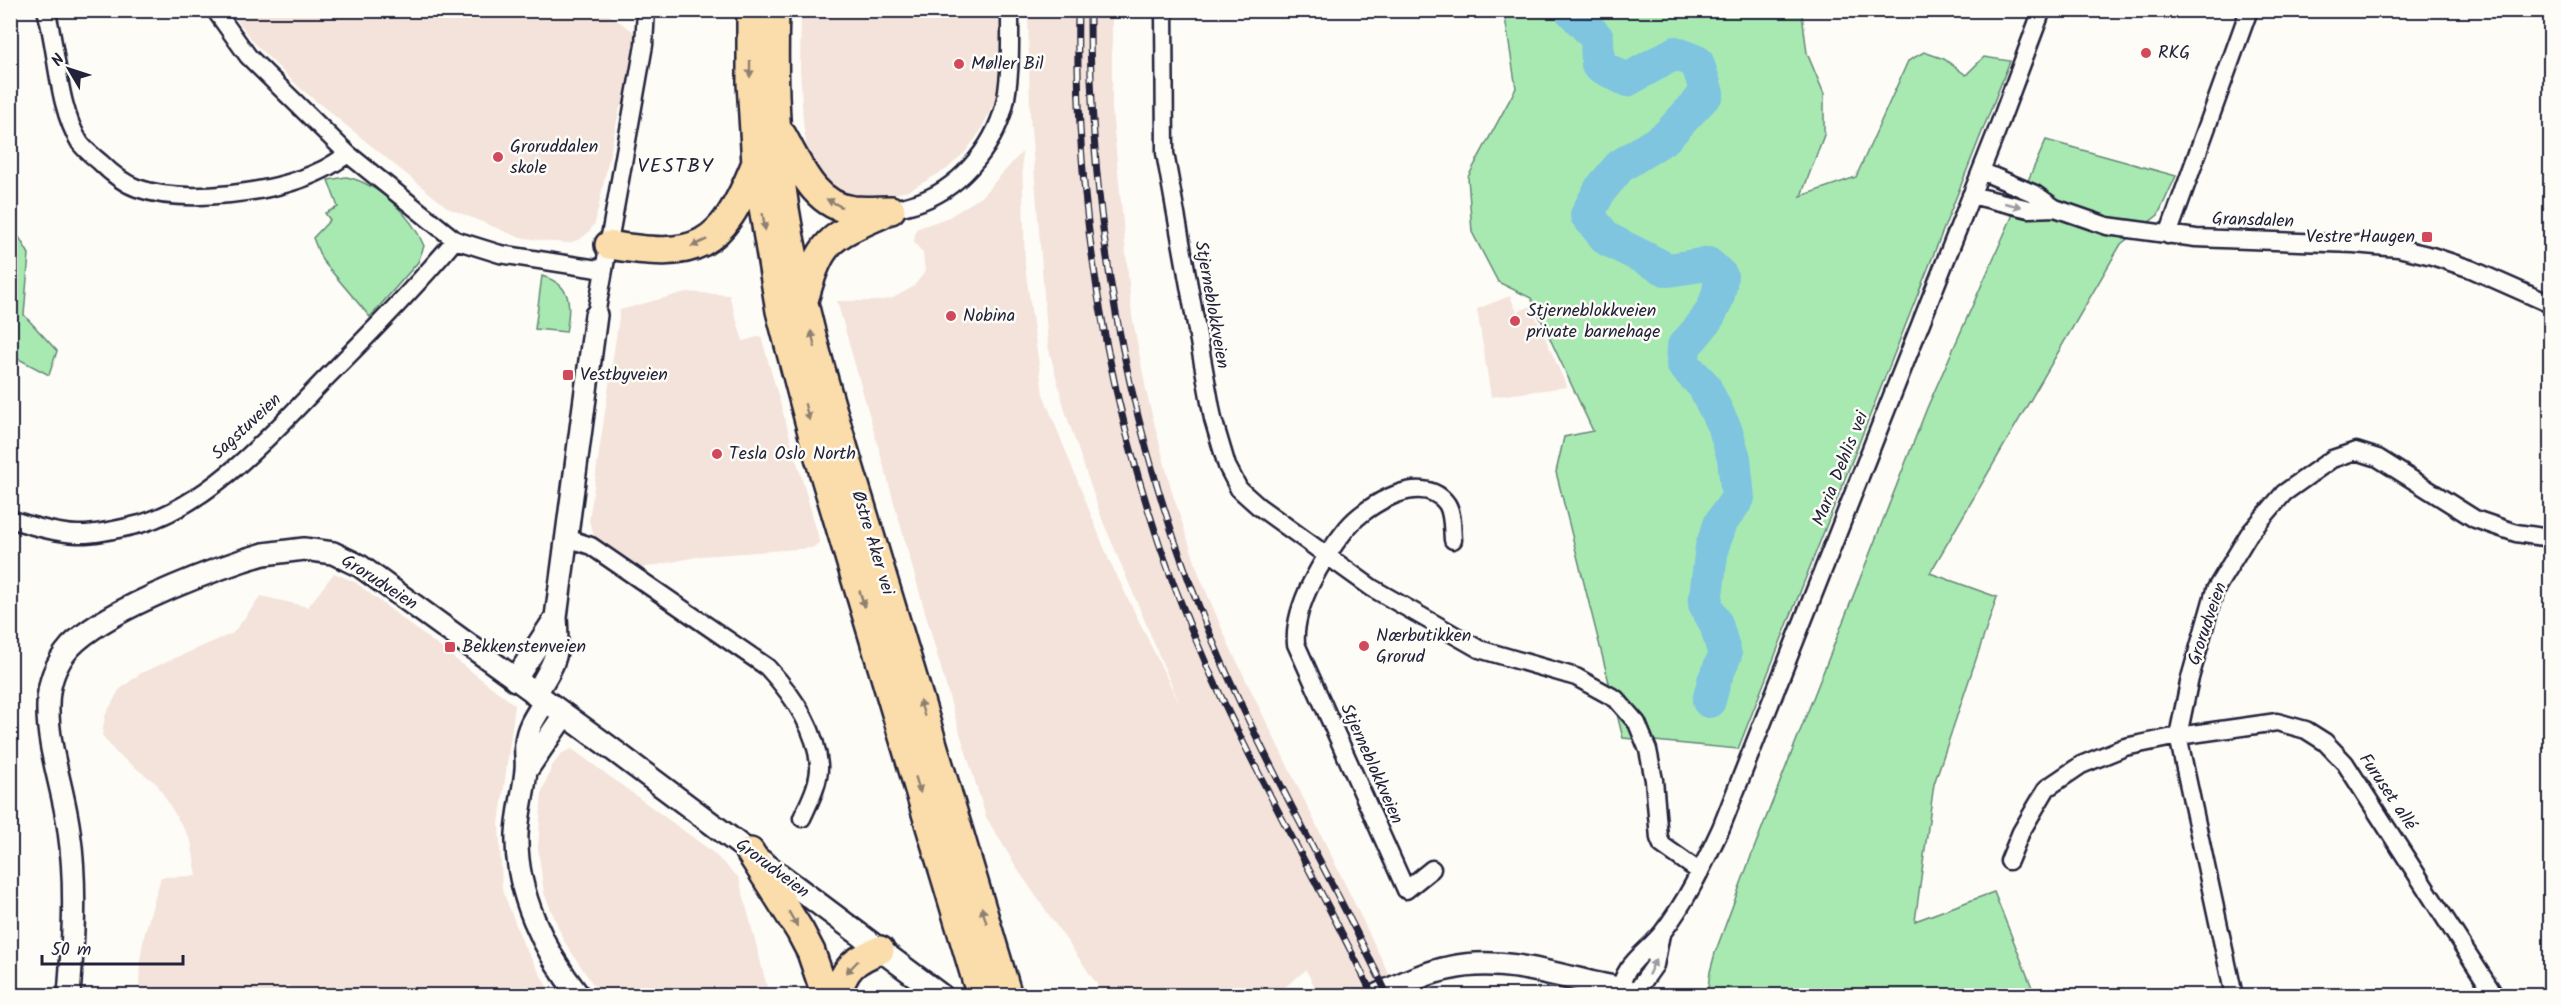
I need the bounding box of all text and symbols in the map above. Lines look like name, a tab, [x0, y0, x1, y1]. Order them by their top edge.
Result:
north arrow	[39, 39, 99, 99]
place label: RKG	[2158, 39, 2190, 68]
marker: RKG	[2139, 46, 2153, 60]
text: N	[46, 49, 71, 72]
place label: Møller Bil	[971, 50, 1044, 79]
marker: Møller Bil	[952, 57, 966, 71]
one-way arrow	[746, 59, 755, 78]
place label: Groruddalen skole	[510, 133, 598, 183]
marker: Groruddalen skole	[491, 150, 505, 164]
district label: VESTBY	[638, 151, 714, 183]
one-way arrow	[825, 198, 842, 208]
one-way arrow	[2003, 201, 2022, 210]
street label: Gransdalen	[2211, 205, 2295, 237]
one-way arrow	[759, 212, 768, 231]
place label: Vestre Haugen	[2306, 223, 2415, 252]
marker: Vestre Haugen	[2420, 230, 2434, 244]
one-way arrow	[690, 239, 708, 248]
street label: Stjerneblokkveien	[1185, 239, 1237, 371]
place label: Stjerneblokkveien private barnehage	[1526, 297, 1660, 347]
place label: Nobina	[963, 302, 1015, 331]
marker: Nobina	[944, 309, 958, 323]
marker: Stjerneblokkveien private barnehage	[1508, 314, 1522, 328]
one-way arrow	[808, 330, 817, 348]
place label: Vestbyveien	[580, 361, 668, 390]
marker: Vestbyveien	[561, 368, 575, 382]
street label: Sagstuveien	[205, 387, 289, 467]
one-way arrow	[803, 403, 812, 421]
street label: Maria Dehlis vei	[1805, 407, 1877, 531]
place label: Tesla Oslo North	[729, 440, 856, 469]
marker: Tesla Oslo North	[710, 447, 724, 461]
street label: Østre Aker vei	[842, 487, 902, 599]
street label: Grorudveien	[335, 547, 423, 619]
street label: Grorudveien	[2180, 578, 2236, 670]
one-way arrow	[858, 590, 867, 608]
place label: Nærbutikken Grorud	[1376, 622, 1471, 672]
place label: Bekkenstenveien	[462, 633, 586, 662]
marker: Nærbutikken Grorud	[1357, 639, 1371, 653]
marker: Bekkenstenveien	[443, 640, 457, 654]
one-way arrow	[917, 699, 926, 717]
street label: Stjerneblokkveien	[1331, 699, 1411, 829]
street label: Furuset allé	[2350, 747, 2424, 837]
one-way arrow	[914, 777, 923, 795]
street label: Grorudveien	[729, 831, 815, 907]
one-way arrow	[979, 906, 988, 924]
one-way arrow	[788, 911, 798, 928]
scale bar	[42, 928, 183, 966]
text: 50 m	[51, 936, 91, 965]
one-way arrow	[1647, 958, 1656, 975]
one-way arrow	[845, 959, 859, 974]

